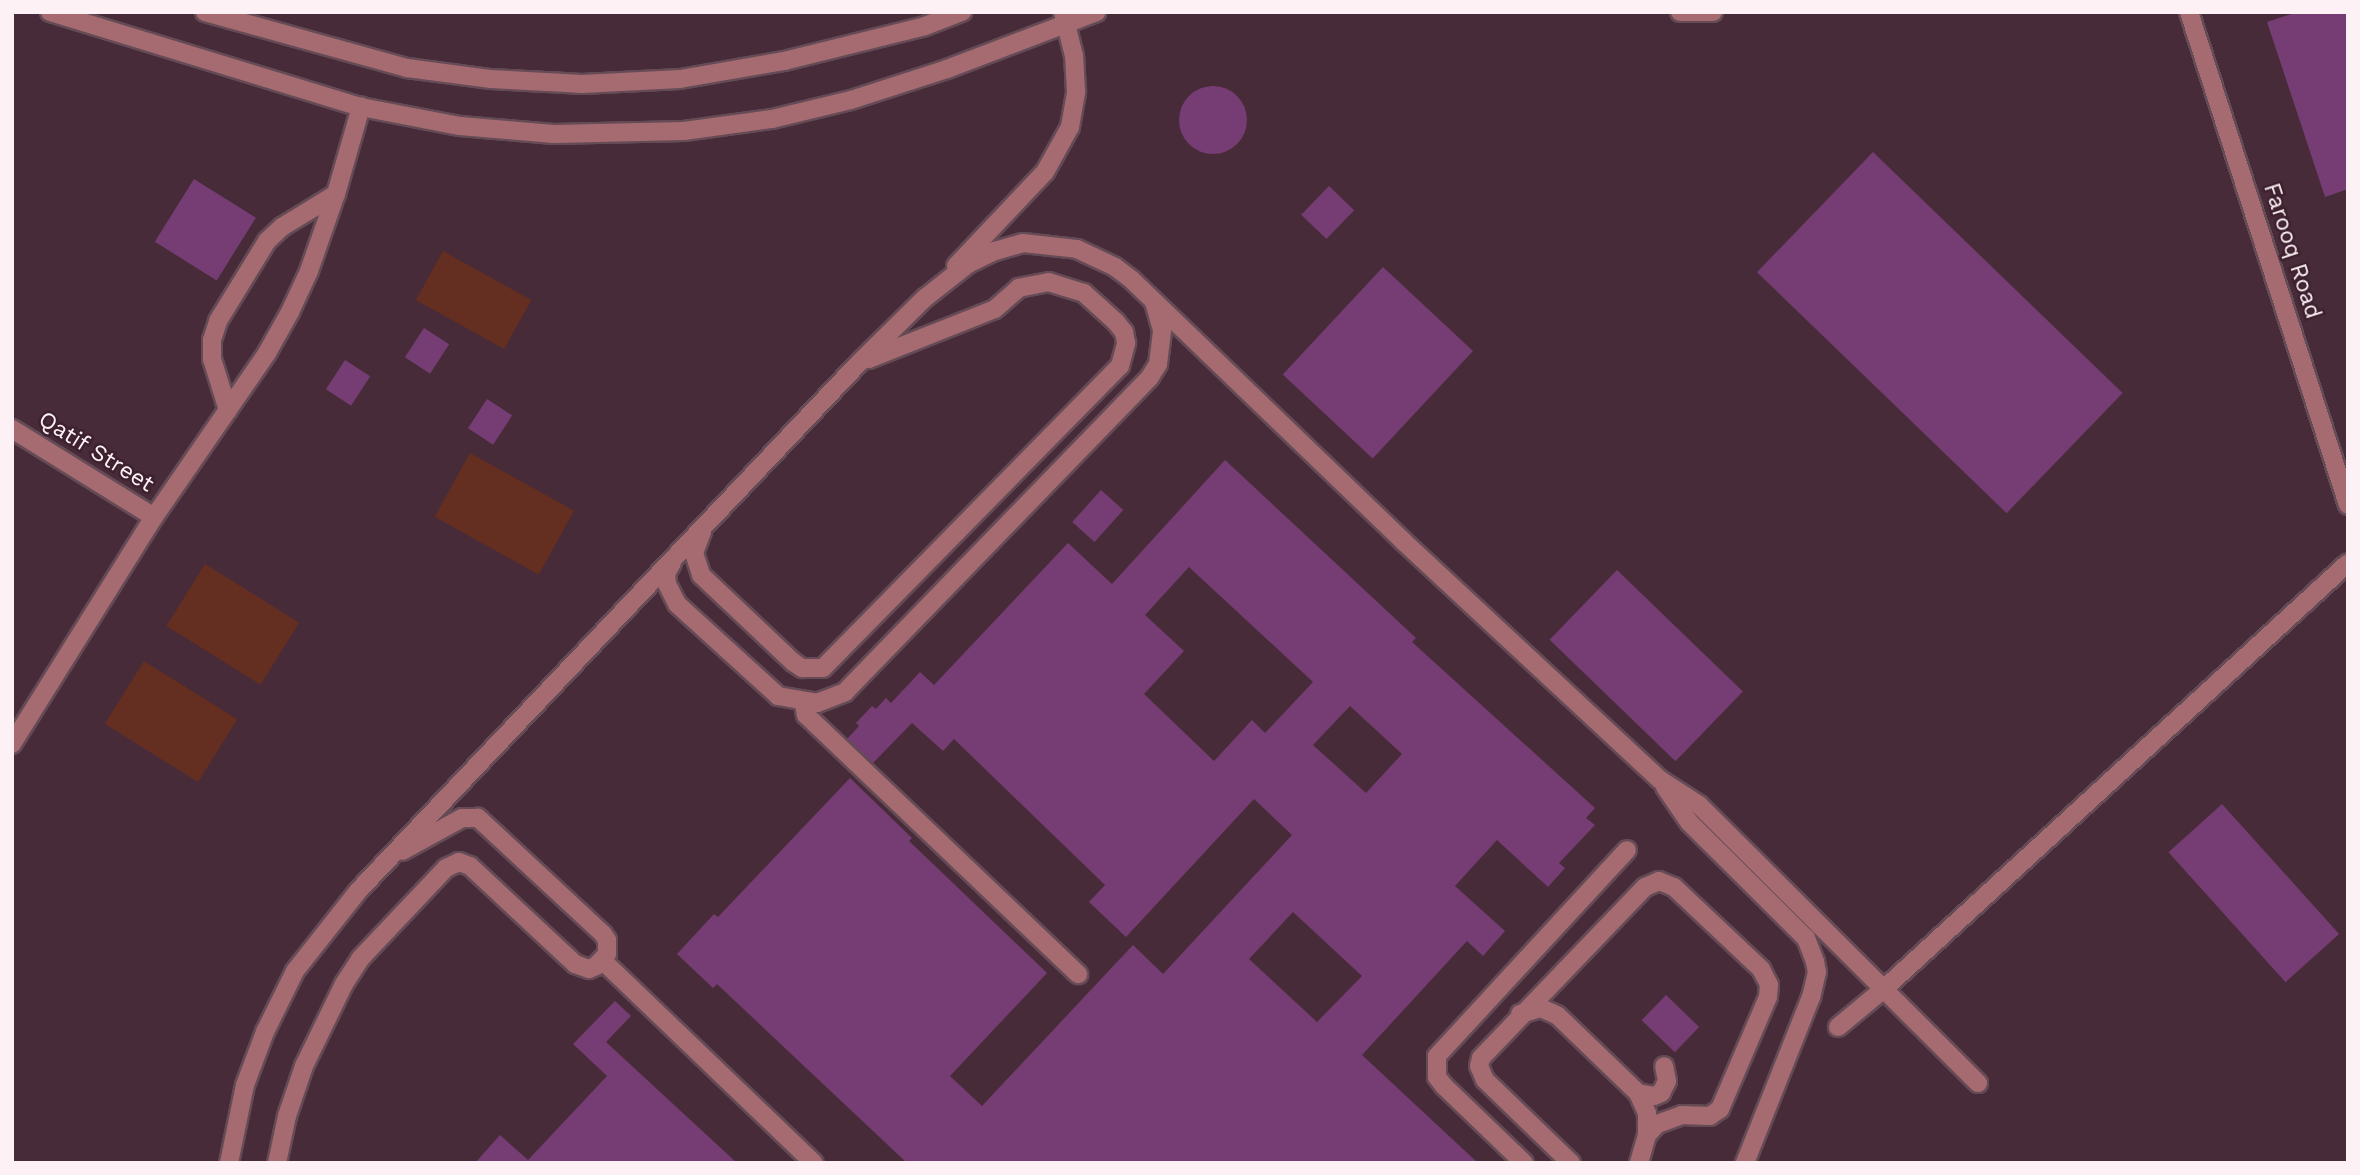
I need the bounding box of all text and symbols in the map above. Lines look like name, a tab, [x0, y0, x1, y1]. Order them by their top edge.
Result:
street label: Farooq Road	[2257, 180, 2327, 322]
street label: Qatif Street	[33, 405, 159, 499]

